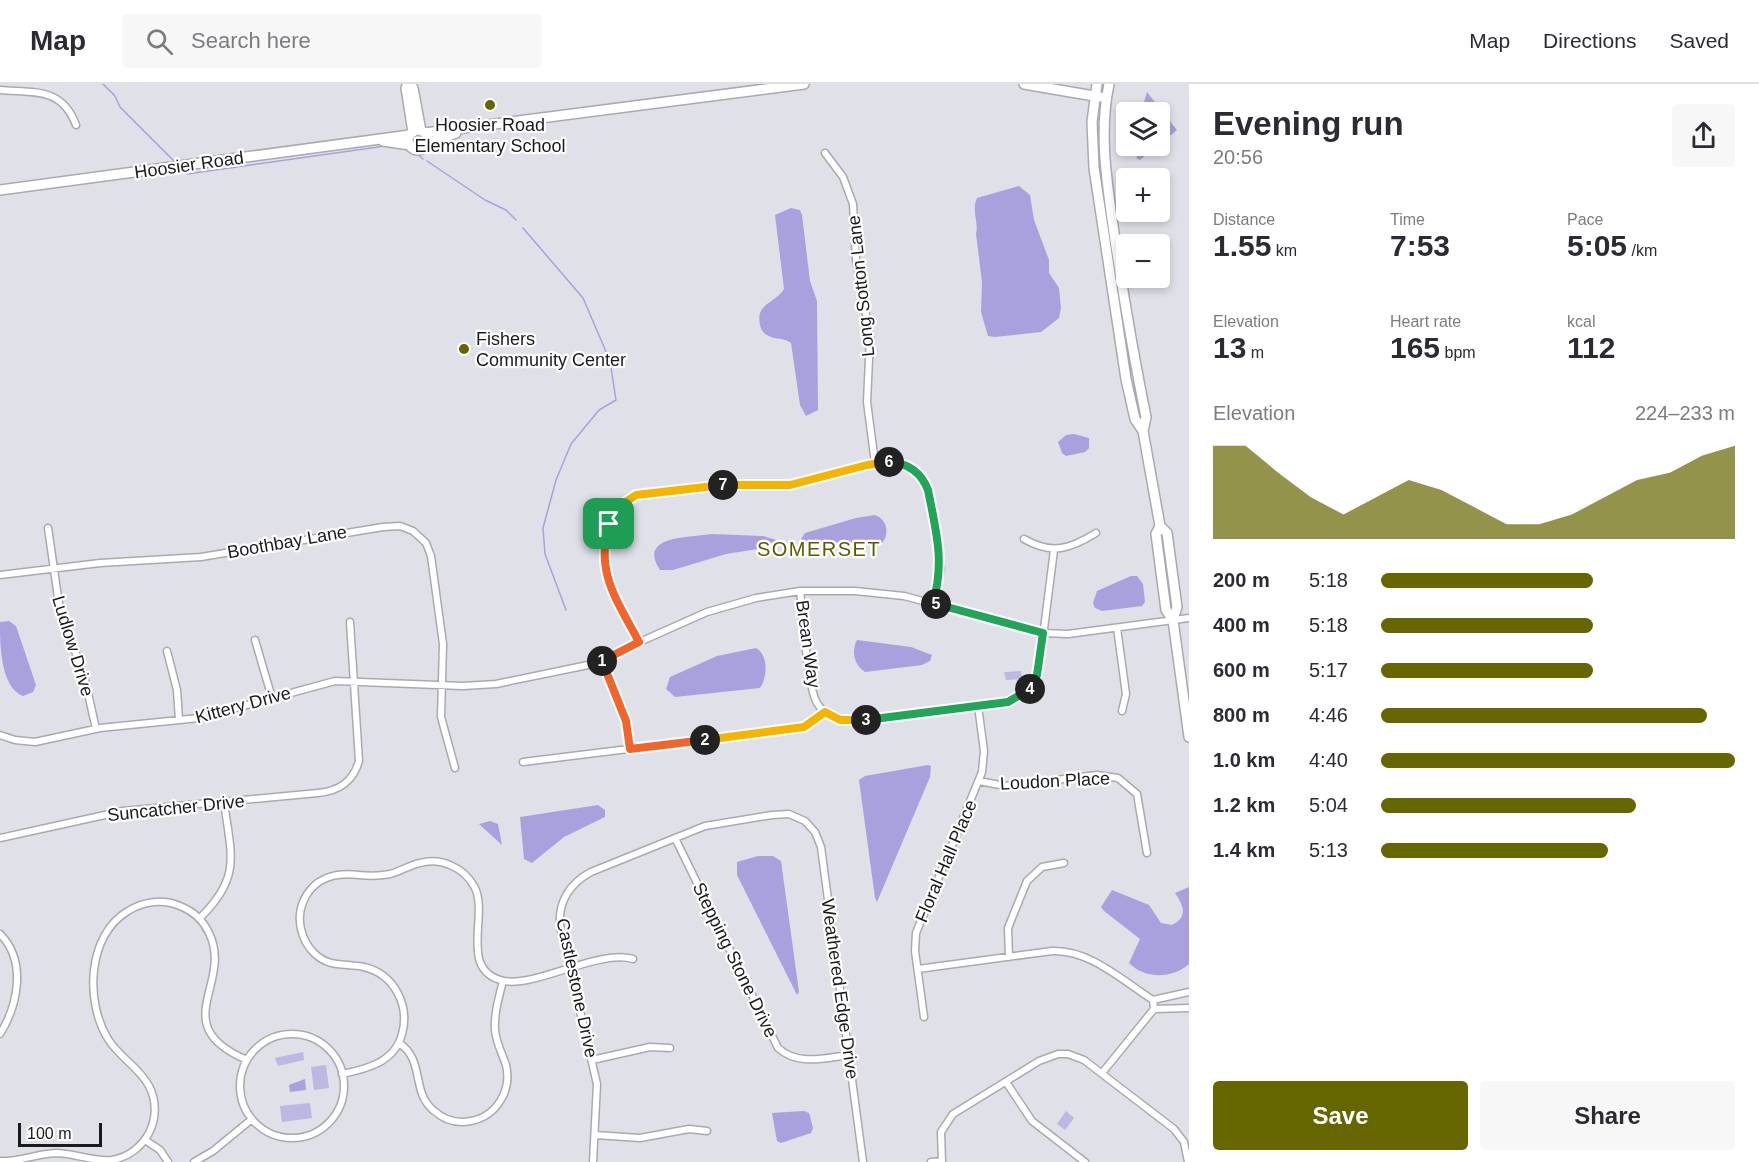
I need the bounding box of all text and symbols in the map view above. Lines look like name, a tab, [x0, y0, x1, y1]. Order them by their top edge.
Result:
search box	[122, 14, 542, 68]
text: Map	[30, 25, 86, 56]
icon: search	[143, 25, 176, 58]
text: Search here	[191, 28, 311, 53]
text: Map	[1469, 29, 1510, 52]
text: Directions	[1543, 29, 1636, 52]
text: Saved	[1669, 29, 1729, 52]
marker: Hoosier Road Elementary School	[483, 98, 497, 112]
map controls	[1116, 102, 1170, 288]
button: layers	[1116, 102, 1170, 156]
button: share	[1672, 104, 1735, 167]
text: Evening run	[1213, 105, 1404, 142]
place label: Hoosier Road Elementary School	[414, 115, 566, 156]
text: 20:56	[1213, 146, 1263, 168]
street label: Hoosier Road	[133, 147, 245, 183]
button: +	[1116, 168, 1170, 222]
text: Distance	[1213, 211, 1275, 228]
text: Time	[1390, 211, 1425, 228]
text: Pace	[1567, 211, 1603, 228]
street label: Long Sotton Lane	[844, 214, 878, 358]
text: 1.55	[1213, 229, 1271, 262]
text: 7:53	[1390, 229, 1450, 262]
text: 5:05	[1567, 229, 1627, 262]
button: −	[1116, 234, 1170, 288]
text: km	[1271, 242, 1297, 259]
text: /km	[1627, 242, 1657, 259]
text: Elevation	[1213, 313, 1279, 330]
text: Heart rate	[1390, 313, 1461, 330]
text: kcal	[1567, 313, 1595, 330]
place label: Fishers Community Center	[476, 329, 626, 370]
text: 13	[1213, 331, 1246, 364]
text: 165	[1390, 331, 1440, 364]
text: 112	[1567, 331, 1615, 364]
marker: Fishers Community Center	[457, 342, 471, 356]
text: m	[1246, 344, 1264, 361]
text: bpm	[1440, 344, 1476, 361]
text: Elevation	[1213, 402, 1295, 424]
text: 224–233 m	[1635, 402, 1735, 424]
pin: 6	[874, 447, 904, 477]
text: 6	[885, 453, 893, 470]
pin: 7	[708, 470, 738, 500]
text: 7	[719, 476, 727, 493]
pin	[583, 498, 634, 549]
icon: arrive	[592, 507, 625, 540]
street label: Boothbay Lane	[226, 522, 348, 562]
district label: SOMERSET	[757, 538, 881, 560]
text: 200 m	[1213, 569, 1270, 591]
text: 5:18	[1309, 569, 1348, 591]
pin: 5	[921, 589, 951, 619]
street label: Ludlow Drive	[48, 593, 98, 699]
text: 5	[932, 595, 940, 612]
street label: Brean Way	[792, 599, 824, 689]
text: 400 m	[1213, 614, 1270, 636]
text: 5:18	[1309, 614, 1348, 636]
pin: 1	[587, 646, 617, 676]
text: 1	[598, 652, 606, 669]
text: 600 m	[1213, 659, 1270, 681]
text: 5:17	[1309, 659, 1348, 681]
pin: 4	[1015, 674, 1045, 704]
text: 4	[1026, 680, 1034, 697]
street label: Kittery Drive	[193, 683, 293, 727]
text: 800 m	[1213, 704, 1270, 726]
text: 4:46	[1309, 704, 1348, 726]
pin: 3	[851, 705, 881, 735]
text: 3	[862, 711, 870, 728]
pin: 2	[690, 725, 720, 755]
text: 2	[701, 731, 709, 748]
text: 1.0 km	[1213, 749, 1275, 771]
text: 4:40	[1309, 749, 1348, 771]
street label: Loudon Place	[1000, 768, 1110, 794]
street label: Suncatcher Drive	[106, 791, 246, 825]
text: 1.2 km	[1213, 794, 1275, 816]
text: 5:04	[1309, 794, 1348, 816]
street label: Floral Hall Place	[911, 797, 981, 925]
text: 1.4 km	[1213, 839, 1275, 861]
text: 5:13	[1309, 839, 1348, 861]
street label: Stepping Stone Drive	[689, 879, 781, 1041]
street label: Weathered Edge Drive	[817, 898, 863, 1080]
street label: Castlestone Drive	[552, 916, 602, 1060]
button: Save	[1213, 1081, 1468, 1150]
button: Share	[1480, 1081, 1735, 1150]
scale bar	[18, 1120, 102, 1148]
text: 100 m	[27, 1125, 71, 1142]

